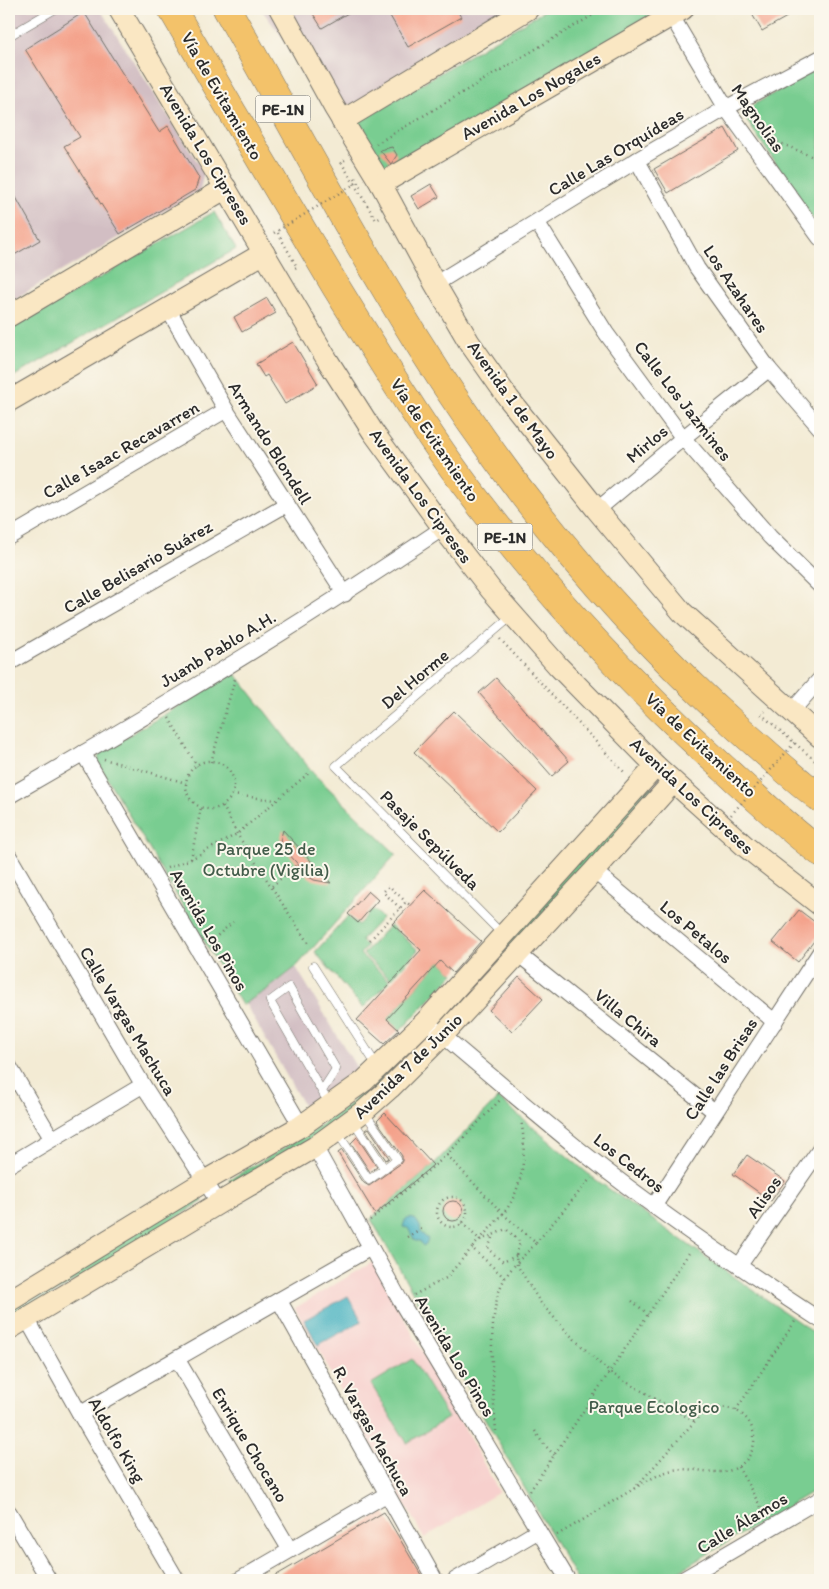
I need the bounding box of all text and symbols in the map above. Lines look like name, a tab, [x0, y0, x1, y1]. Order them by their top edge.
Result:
street label: Vía de Evitamiento	[176, 28, 268, 164]
street label: Avenida Los Nogales	[457, 47, 605, 145]
street label: Avenida Los Cipreses	[155, 79, 257, 229]
street label: Magnolias	[726, 80, 790, 156]
road number: PE-1N	[256, 96, 310, 122]
street label: Calle Las Orquídeas	[544, 103, 688, 201]
street label: Los Azahares	[698, 241, 774, 337]
street label: Avenida 1 de Mayo	[463, 336, 563, 464]
street label: Calle Los Jazmines	[629, 336, 737, 466]
street label: Vía de Evitamiento	[386, 374, 484, 506]
street label: Armando Blondell	[223, 378, 317, 508]
street label: Calle Isaac Recavarren	[39, 396, 203, 504]
street label: Mirlos	[621, 420, 673, 468]
street label: Avenida Los Cipreses	[365, 424, 477, 568]
street label: Calle Belisario Suárez	[60, 515, 216, 619]
road number: PE-1N	[478, 524, 532, 550]
street label: Juanb Pablo A.H.	[156, 606, 280, 692]
street label: Del Horme	[377, 644, 453, 714]
street label: Vía de Evitamiento	[641, 688, 761, 802]
street label: Avenida Los Cipreses	[625, 733, 759, 859]
street label: Pasaje Sepúlveda	[375, 785, 485, 895]
park label: Parque 25 de Octubre (Vigilia)	[203, 838, 329, 881]
street label: Avenida Los Pinos	[165, 865, 253, 995]
street label: Los Petalos	[655, 895, 737, 969]
street label: Calle Vargas Machuca	[75, 942, 182, 1100]
street label: Villa Chira	[590, 984, 667, 1052]
street label: Avenida 7 de Junio	[349, 1008, 467, 1124]
street label: Calle las Brisas	[680, 1013, 762, 1125]
street label: Los Cedros	[589, 1128, 669, 1198]
street label: Alisos	[742, 1172, 786, 1222]
street label: Avenida Los Pinos	[410, 1291, 500, 1421]
street label: R. Vargas Machuca	[328, 1362, 418, 1500]
street label: Enrique Chocano	[207, 1384, 293, 1506]
street label: Aldolfo King	[84, 1393, 151, 1487]
park label: Parque Ecologico	[588, 1396, 720, 1418]
street label: Calle Álamos	[693, 1487, 791, 1559]

